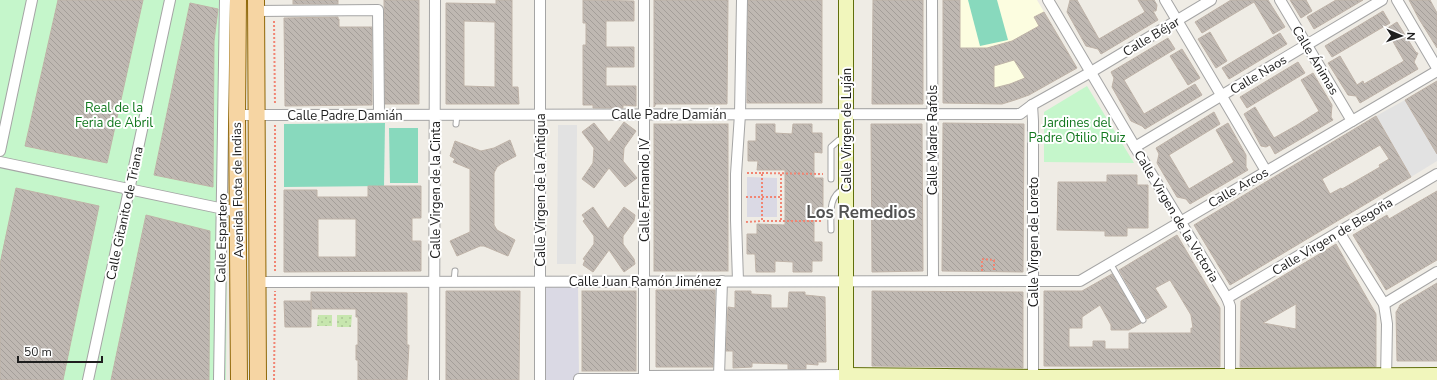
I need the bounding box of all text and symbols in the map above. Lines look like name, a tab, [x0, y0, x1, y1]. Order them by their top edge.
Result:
street label: Calle Béjar	[1120, 13, 1184, 61]
north arrow	[1381, 16, 1421, 56]
street label: Calle Ánimas	[1287, 22, 1344, 98]
text: N	[1403, 32, 1418, 41]
street label: Calle Naos	[1227, 51, 1290, 99]
street label: Calle Virgen de Luján	[838, 68, 856, 192]
street label: Calle Madre Rafols	[924, 85, 942, 195]
park label: Real de la Feria de Abril	[75, 99, 153, 132]
street label: Calle Padre Damián	[611, 106, 727, 124]
street label: Calle Padre Damián	[287, 107, 403, 125]
street label: Calle Virgen de la Antigua	[532, 113, 550, 267]
park label: Jardines del Padre Otilio Ruiz	[1028, 114, 1126, 147]
street label: Calle Virgen de la Cinta	[427, 121, 445, 259]
street label: Avenida Flota de Indias	[228, 122, 248, 258]
street label: Calle Fernando IV	[636, 138, 654, 242]
street label: Calle Gitanito de Triana	[102, 145, 148, 282]
street label: Calle Virgen de la Victoria	[1129, 147, 1223, 286]
street label: Calle Arcos	[1205, 163, 1272, 212]
street label: Calle Virgen de Loreto	[1025, 177, 1043, 307]
street label: Calle Espartero	[212, 193, 232, 283]
street label: Calle Virgen de Begoña	[1269, 194, 1396, 280]
district label: Los Remedios	[806, 201, 916, 224]
street label: Calle Juan Ramón Jiménez	[569, 273, 721, 291]
scale bar	[18, 338, 102, 364]
text: 50 m	[24, 344, 52, 360]

